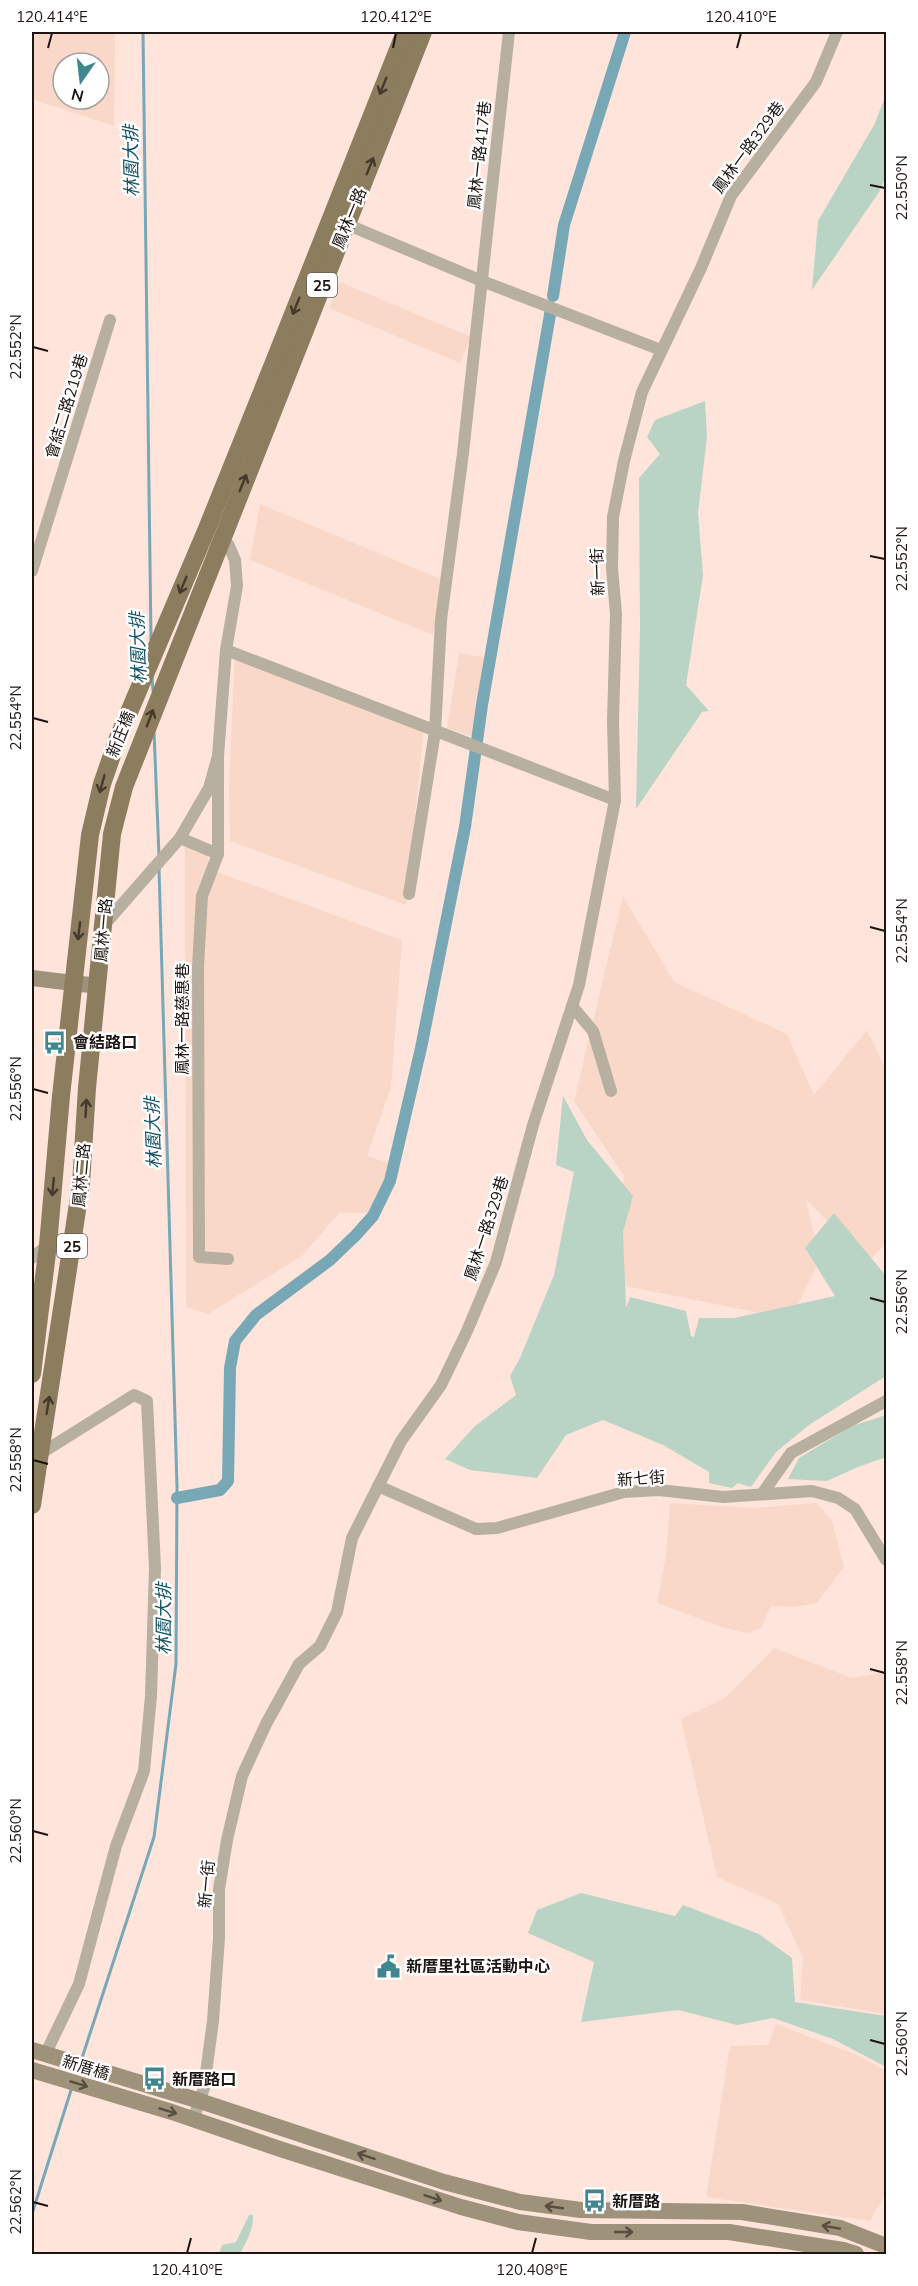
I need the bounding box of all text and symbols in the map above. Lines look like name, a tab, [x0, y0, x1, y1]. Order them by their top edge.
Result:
text: 120.414°E	[16, 7, 88, 26]
text: 120.412°E	[360, 7, 432, 26]
text: 120.410°E	[705, 7, 777, 26]
north arrow	[51, 51, 111, 111]
one-way arrow	[377, 76, 388, 95]
text: N	[69, 84, 86, 107]
street label: 鳳林一路329巷	[708, 97, 788, 197]
street label: 鳳林一路417巷	[463, 100, 495, 210]
water label: 林園大排	[119, 123, 143, 197]
text: 22.550°N	[892, 155, 911, 221]
one-way arrow	[365, 157, 376, 175]
street label: 鳳林一路	[328, 185, 370, 251]
road number: 25	[307, 273, 337, 297]
one-way arrow	[290, 297, 301, 315]
text: 22.552°N	[6, 314, 25, 380]
street label: 會結二路219巷	[41, 351, 91, 461]
one-way arrow	[238, 475, 249, 493]
text: 22.552°N	[892, 526, 911, 592]
street label: 新一街	[586, 548, 608, 596]
one-way arrow	[177, 575, 189, 593]
water label: 林園大排	[125, 610, 151, 684]
text: 22.554°N	[6, 685, 25, 751]
street label: 新庄橋	[102, 708, 138, 760]
one-way arrow	[145, 709, 156, 728]
one-way arrow	[96, 774, 107, 793]
street label: 鳳林一路	[90, 897, 116, 963]
text: 22.554°N	[892, 898, 911, 964]
one-way arrow	[73, 920, 84, 940]
street label: 鳳林一路慈惠巷	[172, 963, 192, 1075]
bus stop icon: 會結路口	[42, 1029, 68, 1055]
place label: 會結路口	[73, 1032, 137, 1052]
text: 22.556°N	[6, 1056, 25, 1122]
water label: 林園大排	[140, 1095, 166, 1169]
one-way arrow	[81, 1099, 92, 1119]
street label: 鳳林二路	[68, 1142, 94, 1208]
street label: 鳳林一路329巷	[460, 1173, 512, 1283]
one-way arrow	[47, 1177, 58, 1197]
road number: 25	[57, 1234, 87, 1258]
text: 22.556°N	[892, 1269, 911, 1335]
one-way arrow	[42, 1396, 53, 1416]
text: 22.558°N	[6, 1427, 25, 1493]
street label: 新七街	[616, 1466, 666, 1490]
water label: 林園大排	[152, 1581, 175, 1655]
text: 22.558°N	[892, 1640, 911, 1706]
text: 22.560°N	[6, 1798, 25, 1864]
street label: 新一街	[194, 1859, 218, 1909]
public building icon: 新厝里社區活動中心	[375, 1953, 401, 1979]
place label: 新厝里社區活動中心	[406, 1956, 550, 1976]
text: 22.560°N	[892, 2011, 911, 2077]
street label: 新厝橋	[60, 2050, 112, 2084]
bus stop icon: 新厝路口	[141, 2066, 167, 2092]
place label: 新厝路口	[172, 2069, 236, 2089]
one-way arrow	[69, 2079, 88, 2090]
one-way arrow	[158, 2106, 177, 2117]
one-way arrow	[357, 2150, 376, 2161]
text: 22.562°N	[6, 2169, 25, 2235]
bus stop icon: 新厝路	[581, 2188, 607, 2214]
place label: 新厝路	[612, 2191, 660, 2211]
one-way arrow	[423, 2193, 442, 2204]
one-way arrow	[544, 2201, 564, 2212]
one-way arrow	[822, 2221, 842, 2232]
one-way arrow	[613, 2226, 633, 2238]
text: 120.410°E	[151, 2260, 223, 2279]
text: 120.408°E	[496, 2260, 568, 2279]

